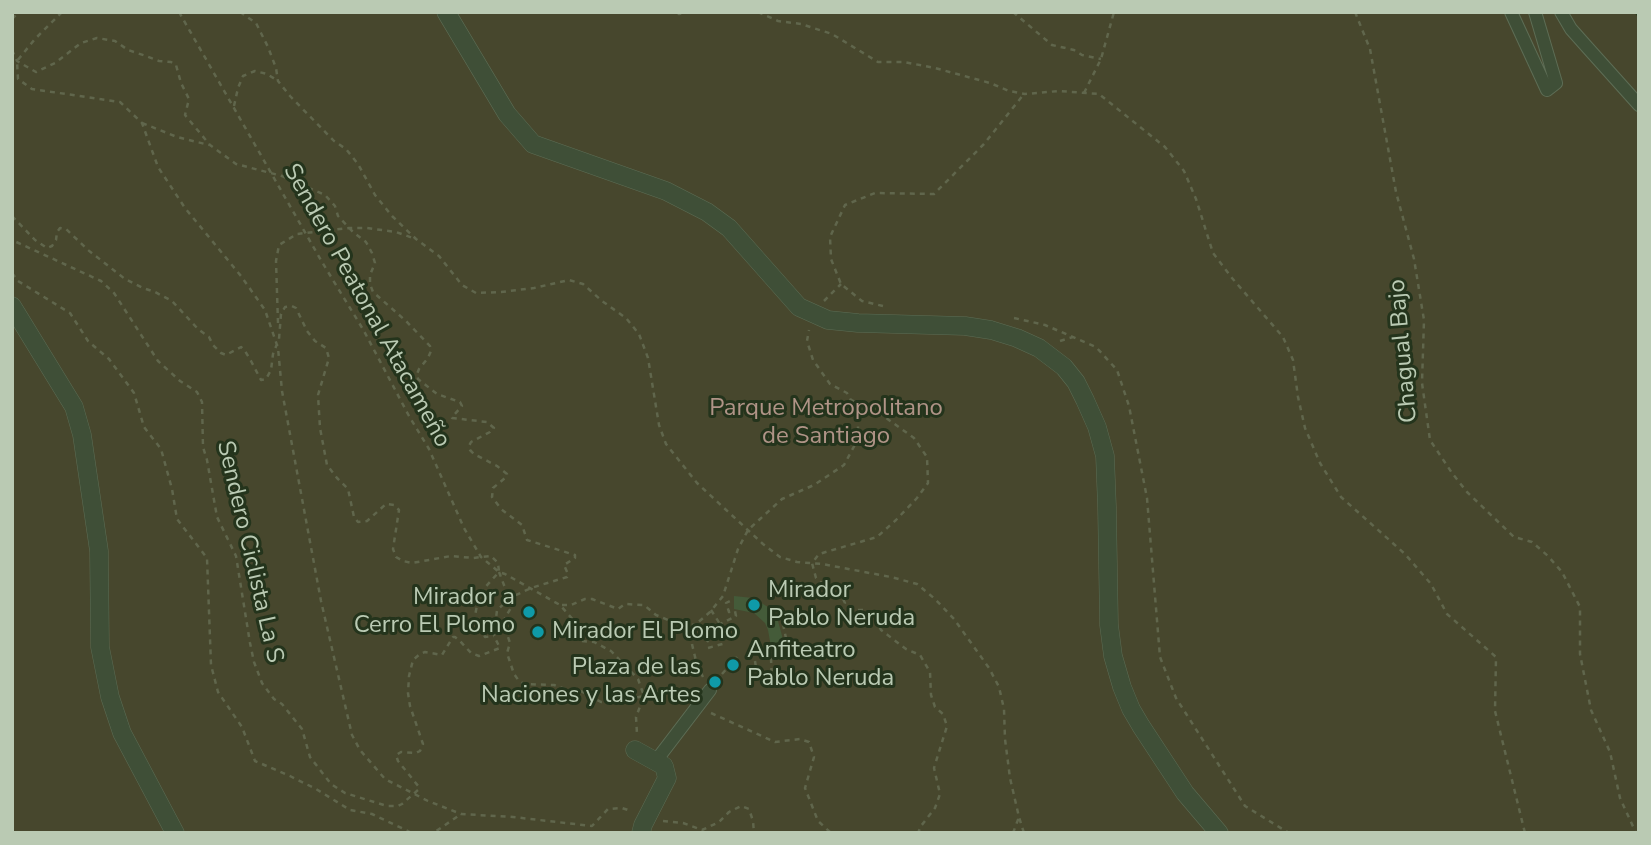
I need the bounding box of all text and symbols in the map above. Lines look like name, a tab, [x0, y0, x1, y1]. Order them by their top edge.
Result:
street label: Sendero Peatonal Atacameño	[276, 159, 456, 453]
street label: Chagual Bajo	[1383, 278, 1425, 424]
park label: Parque Metropolitano de Santiago	[709, 395, 943, 451]
street label: Sendero Ciclista La S	[209, 438, 289, 666]
place label: Mirador Pablo Neruda	[768, 577, 915, 633]
place label: Mirador a Cerro El Plomo	[354, 584, 515, 640]
marker: Mirador Pablo Neruda	[746, 597, 762, 613]
marker: Mirador a Cerro El Plomo	[521, 604, 537, 620]
place label: Mirador El Plomo	[552, 618, 738, 646]
marker: Mirador El Plomo	[530, 624, 546, 640]
place label: Anfiteatro Pablo Neruda	[747, 637, 894, 693]
place label: Plaza de las Naciones y las Artes	[481, 654, 701, 710]
marker: Anfiteatro Pablo Neruda	[725, 657, 741, 673]
marker: Plaza de las Naciones y las Artes	[707, 674, 723, 690]

